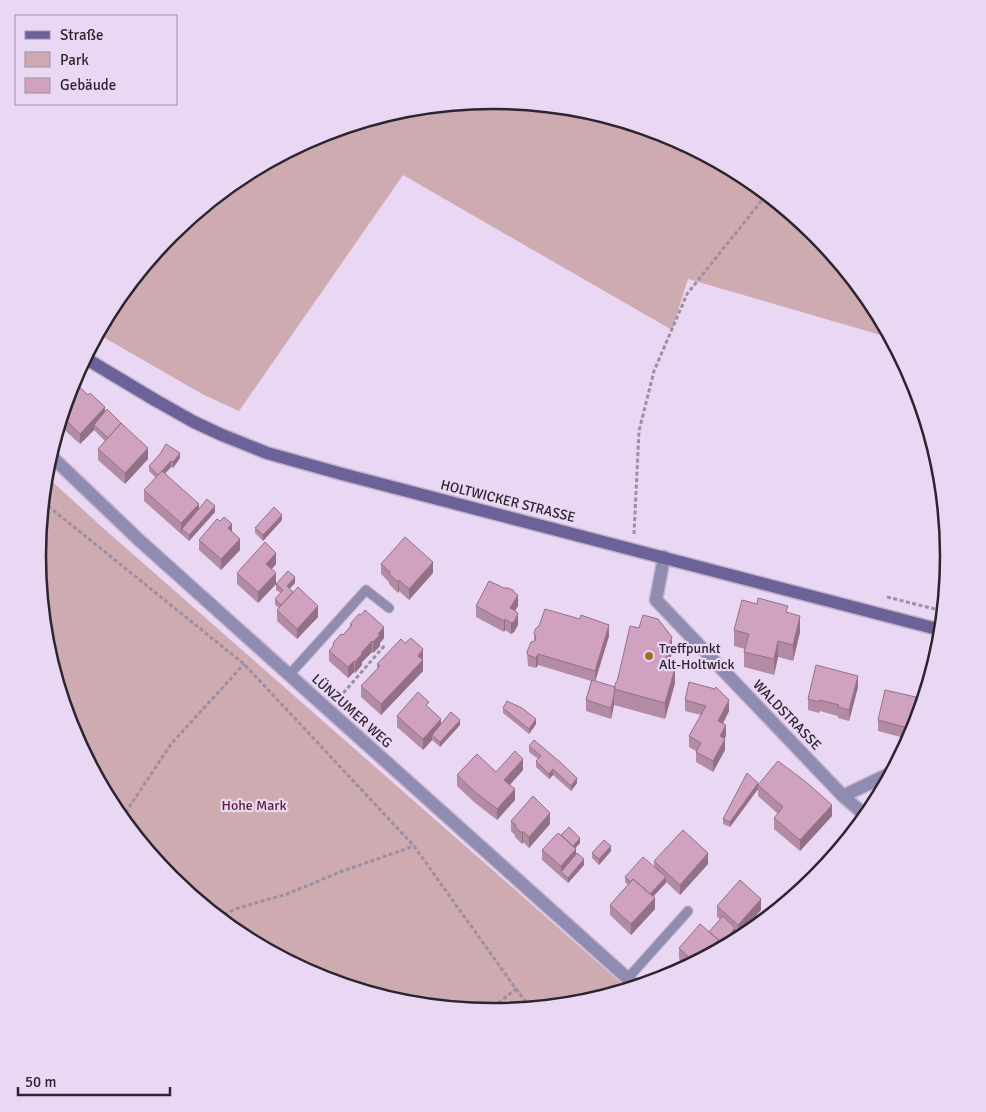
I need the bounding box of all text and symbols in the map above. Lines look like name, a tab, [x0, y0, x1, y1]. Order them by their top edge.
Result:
legend	[15, 15, 178, 105]
text: Straße	[60, 26, 104, 44]
text: Park	[60, 51, 89, 69]
text: Gebäude	[60, 76, 116, 94]
street label: HOLTWICKER STRASSE	[439, 476, 577, 526]
place label: Treffpunkt Alt-Holtwick	[659, 640, 734, 673]
marker: Treffpunkt Alt-Holtwick	[643, 650, 655, 662]
street label: LÜNZUMER WEG	[308, 670, 396, 752]
street label: WALDSTRASSE	[749, 676, 825, 754]
park label: Hohe Mark	[221, 797, 287, 814]
scale bar	[18, 1064, 170, 1096]
text: 50 m	[25, 1073, 56, 1091]

